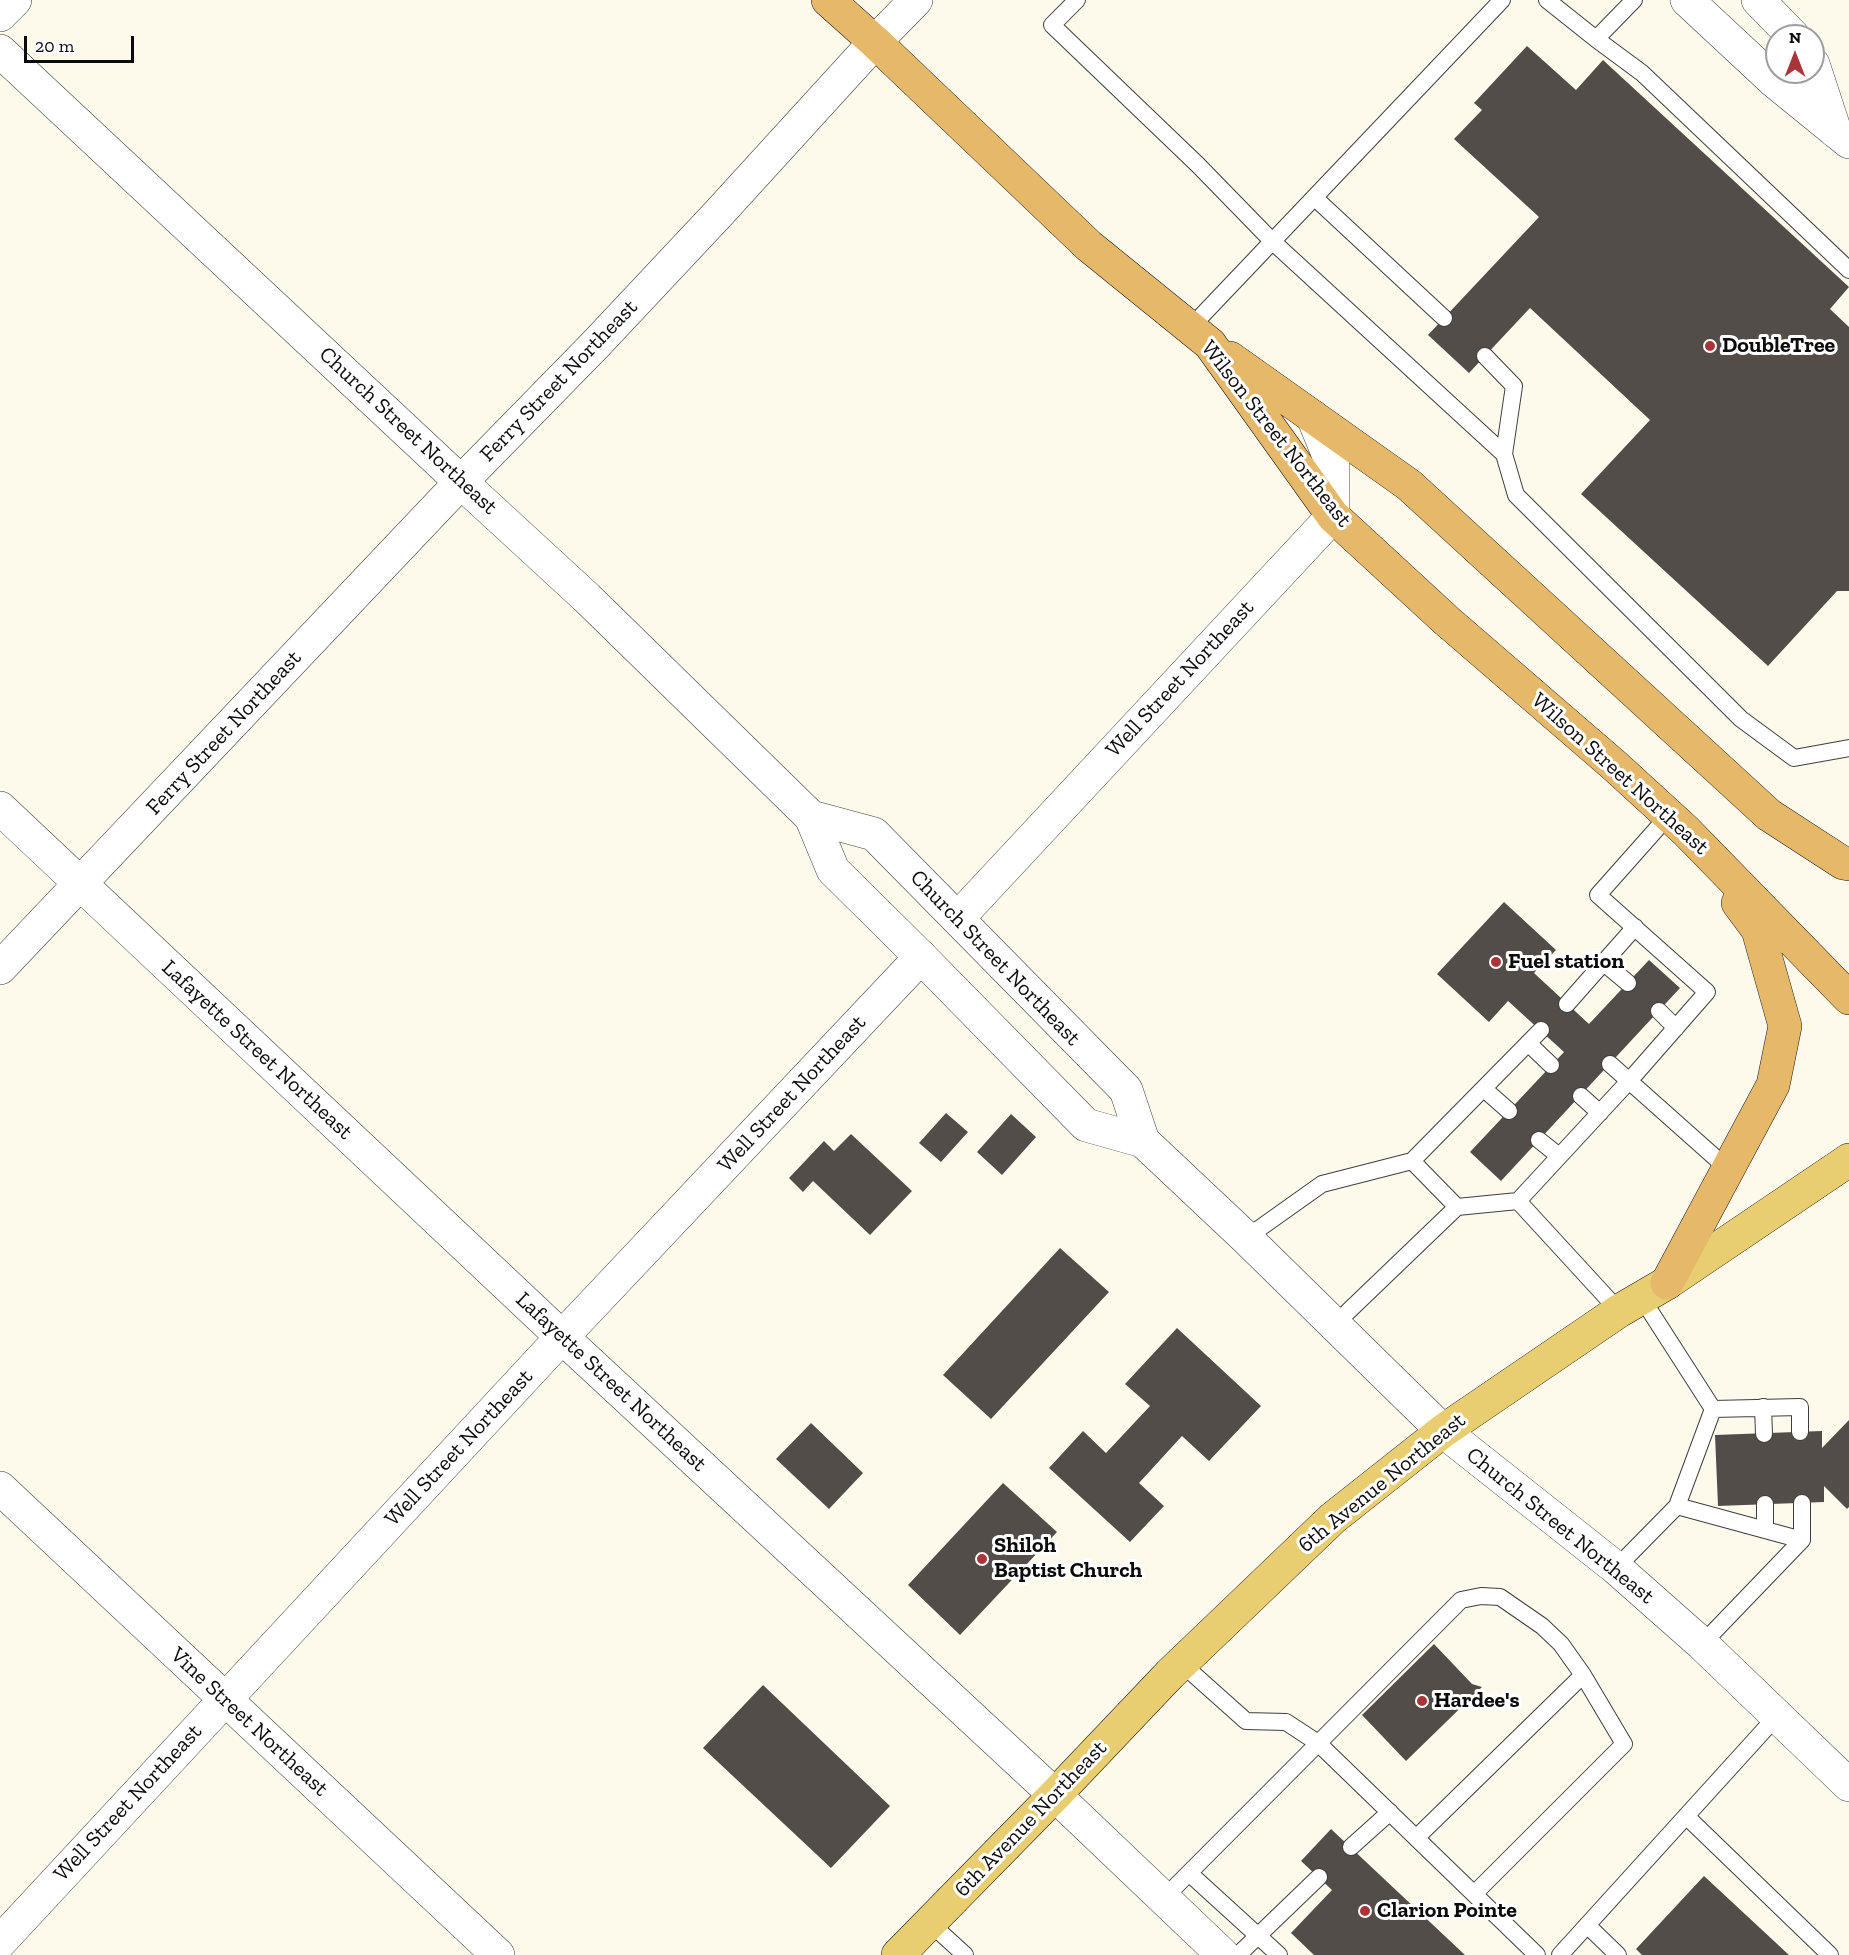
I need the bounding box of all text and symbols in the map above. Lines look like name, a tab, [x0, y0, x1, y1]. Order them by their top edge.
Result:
scale bar	[27, 24, 136, 62]
north arrow	[1765, 24, 1825, 84]
text: N	[1789, 28, 1801, 47]
text: 20 m	[35, 35, 74, 57]
street label: Ferry Street Northeast	[475, 294, 643, 468]
place label: DoubleTree	[1722, 333, 1835, 359]
street label: Wilson Street Northeast	[1195, 336, 1357, 532]
marker: DoubleTree	[1703, 339, 1717, 353]
street label: Church Street Northeast	[313, 342, 503, 520]
street label: Well Street Northeast	[1100, 595, 1260, 763]
street label: Ferry Street Northeast	[141, 645, 307, 821]
street label: Wilson Street Northeast	[1526, 688, 1714, 860]
street label: Church Street Northeast	[904, 865, 1086, 1051]
place label: Fuel station	[1508, 949, 1624, 975]
street label: Lafayette Street Northeast	[156, 955, 358, 1145]
marker: Fuel station	[1489, 955, 1503, 969]
street label: Well Street Northeast	[712, 1010, 872, 1178]
street label: Lafayette Street Northeast	[510, 1287, 712, 1477]
street label: Well Street Northeast	[379, 1364, 539, 1532]
street label: 6th Avenue Northeast	[1293, 1407, 1471, 1559]
street label: Church Street Northeast	[1461, 1442, 1659, 1610]
place label: Shiloh Baptist Church	[994, 1533, 1142, 1585]
marker: Shiloh Baptist Church	[975, 1552, 989, 1566]
street label: Vine Street Northeast	[165, 1642, 333, 1802]
place label: Hardee's	[1434, 1688, 1520, 1714]
marker: Hardee's	[1415, 1694, 1429, 1708]
street label: Well Street Northeast	[48, 1719, 208, 1887]
street label: 6th Avenue Northeast	[949, 1735, 1113, 1903]
place label: Clarion Pointe	[1377, 1898, 1517, 1924]
marker: Clarion Pointe	[1358, 1904, 1372, 1918]

